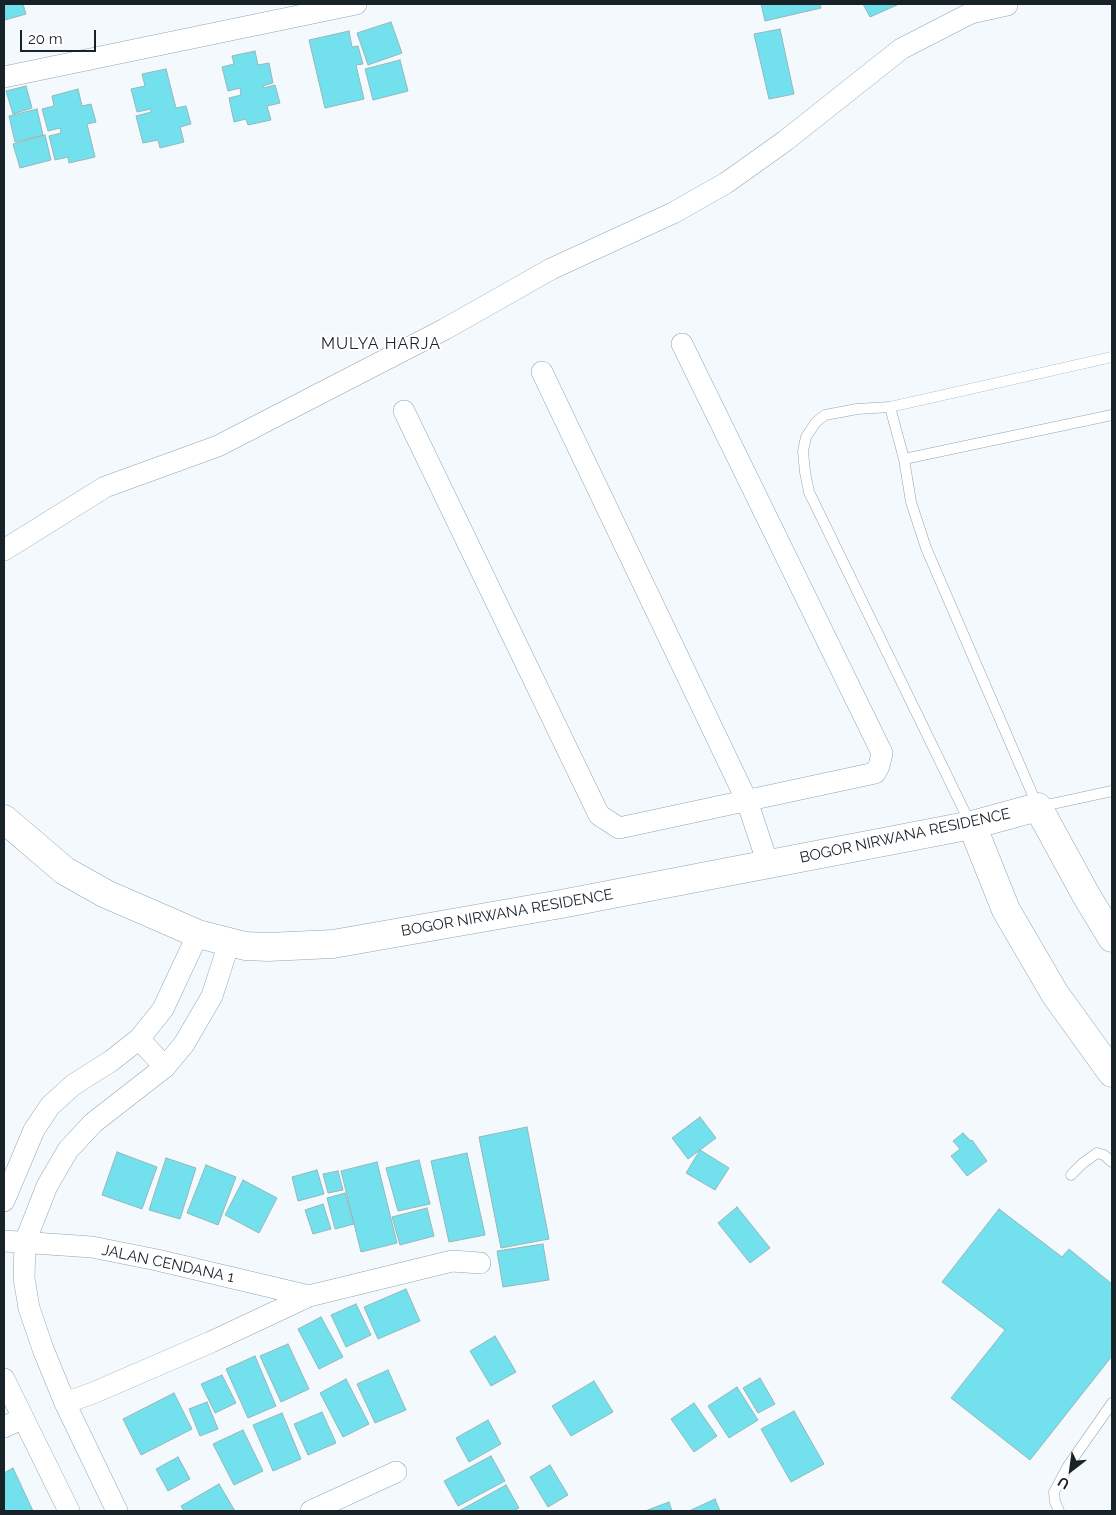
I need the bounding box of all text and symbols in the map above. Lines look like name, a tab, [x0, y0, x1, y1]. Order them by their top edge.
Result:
scale bar	[22, 20, 99, 52]
text: 20 m	[28, 30, 63, 48]
district label: MULYA HARJA	[320, 334, 442, 354]
street label: BOGOR NIRWANA RESIDENCE	[798, 805, 1012, 867]
street label: BOGOR NIRWANA RESIDENCE	[400, 885, 614, 941]
street label: JALAN CENDANA 1	[100, 1241, 236, 1287]
north arrow	[1046, 1445, 1096, 1495]
text: U	[1055, 1473, 1072, 1493]

